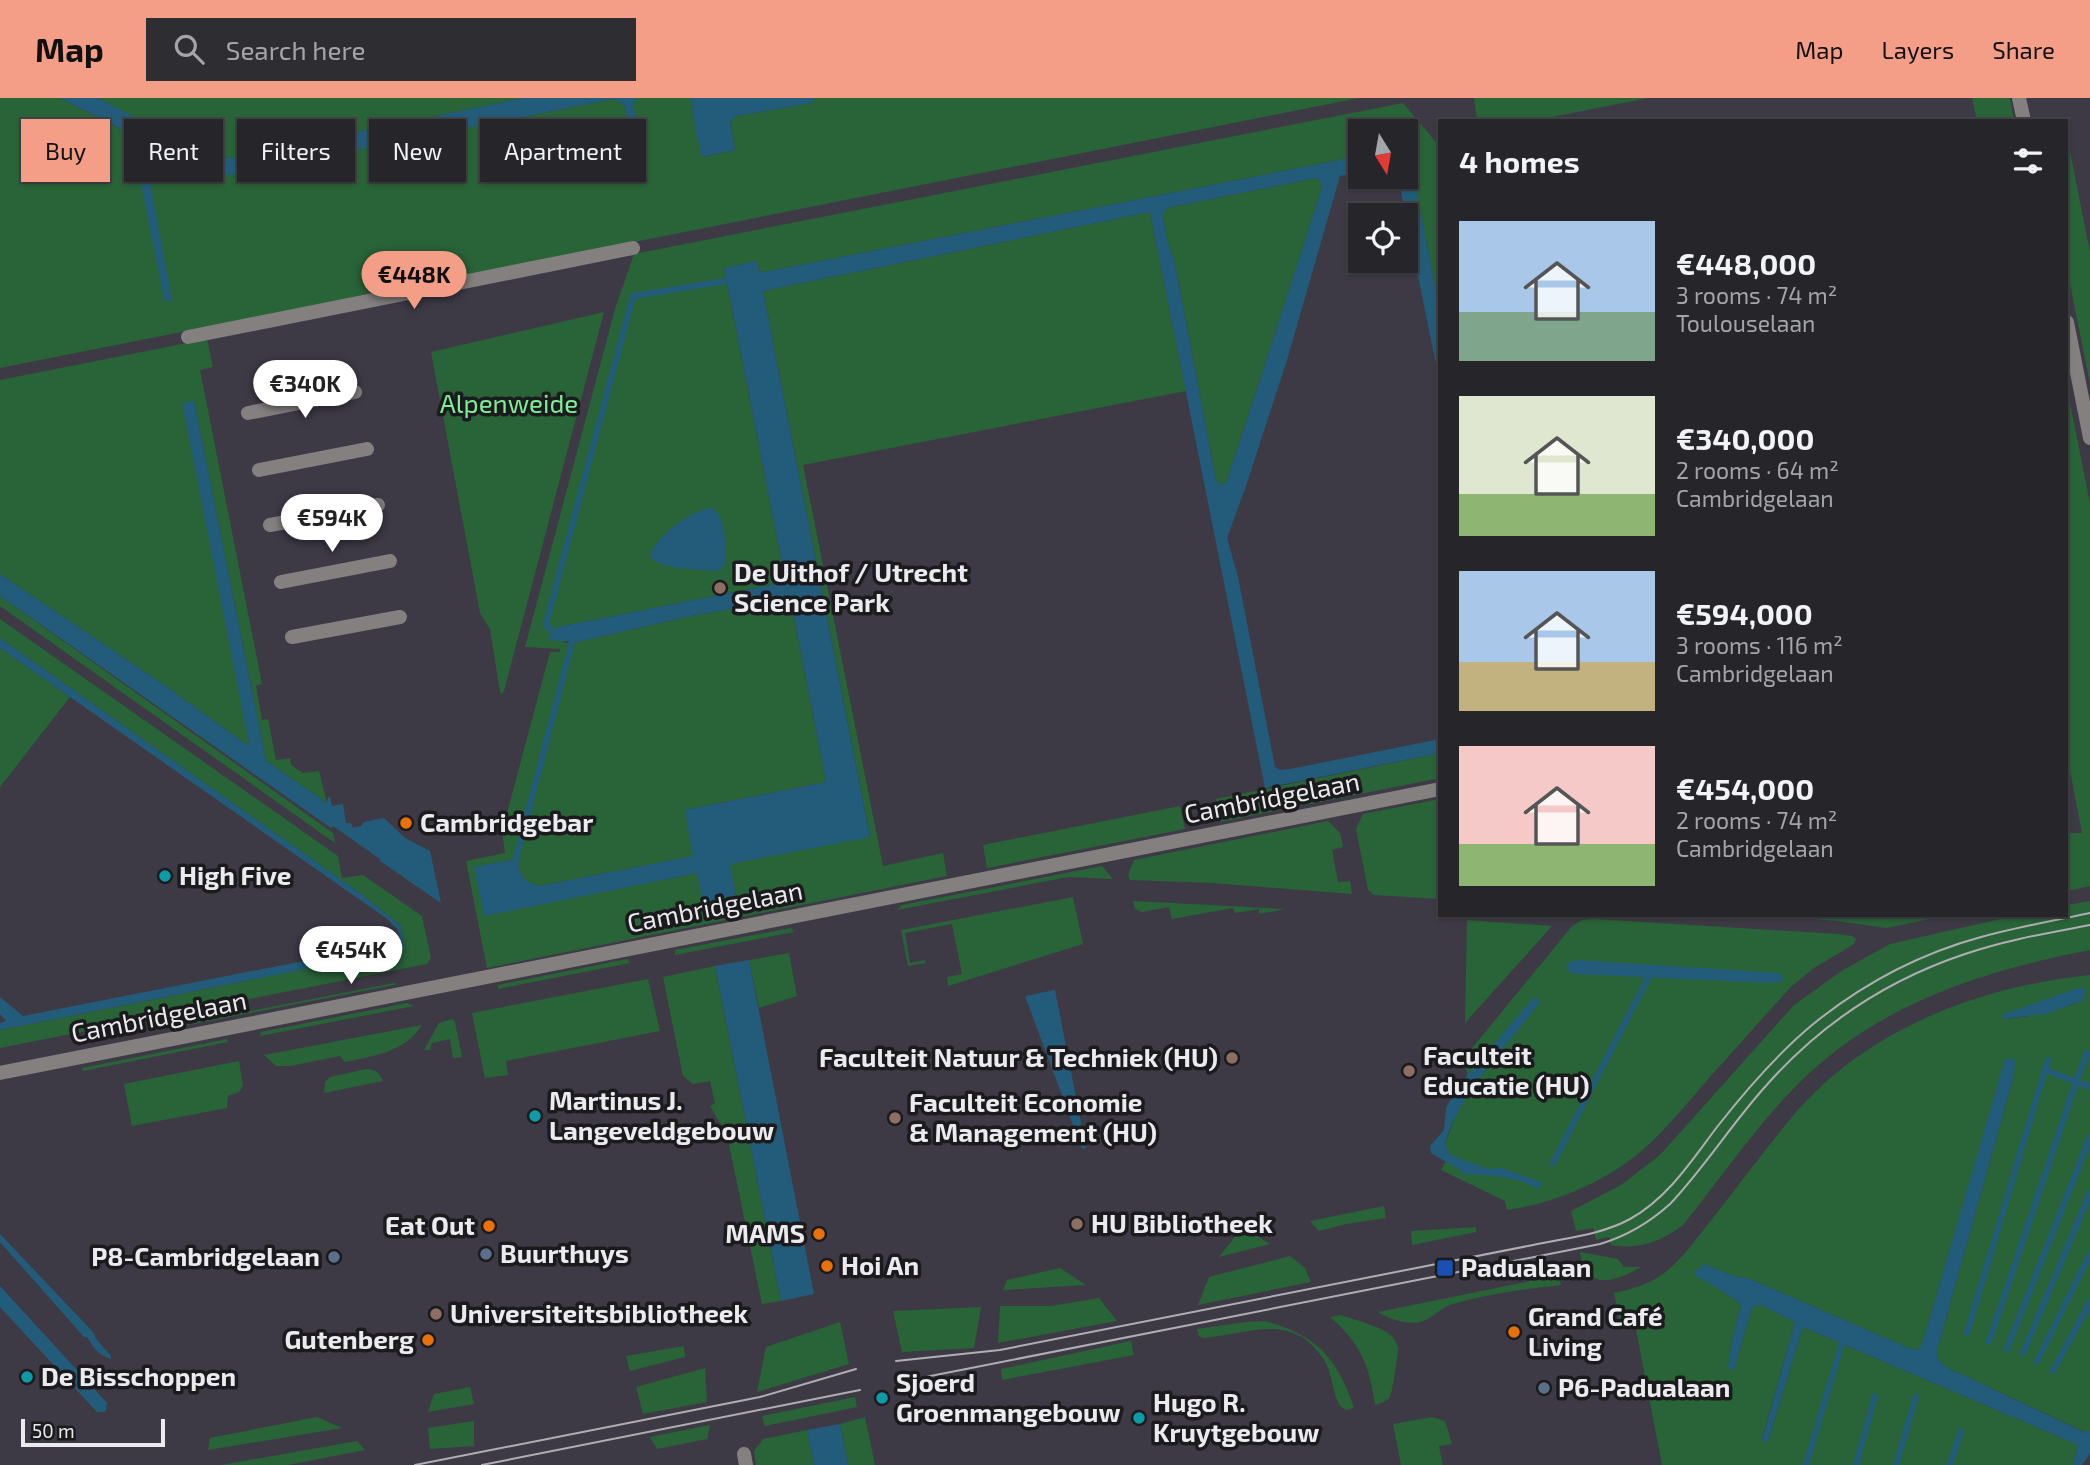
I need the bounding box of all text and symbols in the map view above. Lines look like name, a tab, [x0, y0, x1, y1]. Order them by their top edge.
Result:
search box	[146, 18, 636, 81]
text: Map	[35, 29, 104, 69]
icon: search	[170, 30, 208, 68]
text: Search here	[226, 34, 365, 65]
text: Map	[1795, 35, 1843, 64]
text: Layers	[1881, 35, 1954, 64]
text: Share	[1992, 35, 2055, 64]
chip: Buy	[21, 119, 110, 182]
chip: Rent	[124, 119, 223, 182]
chip: Filters	[237, 119, 355, 182]
chip: New	[369, 119, 466, 182]
chip: Apartment	[480, 119, 646, 182]
north arrow	[1348, 119, 1418, 189]
map controls	[1348, 119, 1418, 273]
icon: filters	[2009, 142, 2047, 180]
text: 4 homes	[1459, 143, 1580, 179]
button: locate	[1348, 203, 1418, 273]
text: €448,000	[1676, 245, 1816, 281]
icon: home	[1515, 249, 1599, 333]
pin: €448K	[365, 252, 463, 311]
text: €448K	[378, 260, 450, 288]
text: 3 rooms · 74 m²	[1676, 281, 1837, 309]
text: Toulouselaan	[1676, 309, 1815, 337]
pin: €340K	[256, 360, 354, 420]
text: €340K	[269, 369, 341, 397]
park label: Alpenweide	[440, 387, 578, 418]
text: €340,000	[1676, 420, 1814, 456]
icon: home	[1515, 424, 1599, 508]
text: 2 rooms · 64 m²	[1676, 456, 1839, 484]
text: Cambridgelaan	[1676, 484, 1834, 512]
pin: €594K	[283, 494, 381, 554]
text: €594K	[297, 503, 367, 531]
place label: De Uithof / Utrecht Science Park	[734, 556, 968, 617]
marker: De Uithof / Utrecht Science Park	[712, 580, 728, 596]
text: €594,000	[1676, 595, 1813, 631]
icon: home	[1515, 599, 1599, 683]
text: 3 rooms · 116 m²	[1676, 631, 1843, 659]
text: Cambridgelaan	[1676, 659, 1834, 687]
street label: Cambridgelaan	[1181, 764, 1362, 829]
text: €454,000	[1676, 770, 1814, 806]
icon: home	[1515, 774, 1599, 858]
place label: Cambridgebar	[420, 806, 593, 837]
text: 2 rooms · 74 m²	[1676, 806, 1837, 834]
marker: Cambridgebar	[398, 815, 414, 831]
text: Cambridgelaan	[1676, 834, 1834, 862]
place label: High Five	[179, 859, 291, 890]
marker: High Five	[157, 868, 173, 884]
street label: Cambridgelaan	[624, 873, 805, 938]
pin: €454K	[302, 926, 400, 986]
text: €454K	[315, 935, 387, 963]
street label: Cambridgelaan	[68, 983, 249, 1048]
place label: Faculteit Educatie (HU)	[1423, 1039, 1589, 1100]
place label: Faculteit Natuur & Techniek (HU)	[819, 1041, 1218, 1072]
marker: Faculteit Natuur & Techniek (HU)	[1224, 1050, 1240, 1066]
marker: Faculteit Educatie (HU)	[1401, 1063, 1417, 1079]
place label: Martinus J. Langeveldgebouw	[549, 1084, 774, 1145]
place label: Faculteit Economie & Management (HU)	[909, 1086, 1157, 1147]
marker: Martinus J. Langeveldgebouw	[527, 1108, 543, 1124]
marker: Faculteit Economie & Management (HU)	[887, 1110, 903, 1126]
place label: HU Bibliotheek	[1091, 1207, 1273, 1238]
place label: Eat Out	[385, 1209, 475, 1240]
marker: HU Bibliotheek	[1069, 1216, 1085, 1232]
place label: MAMS	[725, 1217, 805, 1248]
marker: Eat Out	[481, 1218, 497, 1234]
marker: MAMS	[811, 1226, 827, 1242]
place label: Buurthuys	[500, 1237, 629, 1269]
place label: P8-Cambridgelaan	[91, 1240, 320, 1271]
marker: Buurthuys	[478, 1246, 494, 1262]
marker: P8-Cambridgelaan	[326, 1249, 342, 1265]
place label: Hoi An	[841, 1249, 919, 1280]
place label: Padualaan	[1461, 1251, 1591, 1282]
marker: Hoi An	[819, 1258, 835, 1274]
marker: Padualaan	[1435, 1258, 1455, 1278]
place label: Universiteitsbibliotheek	[450, 1297, 748, 1328]
place label: Grand Café Living	[1528, 1300, 1663, 1361]
marker: Universiteitsbibliotheek	[428, 1306, 444, 1322]
place label: Gutenberg	[285, 1323, 414, 1354]
marker: Grand Café Living	[1506, 1324, 1522, 1340]
marker: Gutenberg	[420, 1332, 436, 1348]
place label: De Bisschoppen	[41, 1360, 236, 1391]
place label: Sjoerd Groenmangebouw	[896, 1366, 1121, 1427]
marker: De Bisschoppen	[19, 1369, 35, 1385]
place label: P6-Padualaan	[1558, 1371, 1731, 1402]
marker: P6-Padualaan	[1536, 1380, 1552, 1396]
place label: Hugo R. Kruytgebouw	[1153, 1386, 1319, 1448]
marker: Sjoerd Groenmangebouw	[874, 1390, 890, 1406]
marker: Hugo R. Kruytgebouw	[1131, 1410, 1147, 1426]
scale bar	[21, 1416, 164, 1448]
text: 50 m	[32, 1419, 75, 1442]

